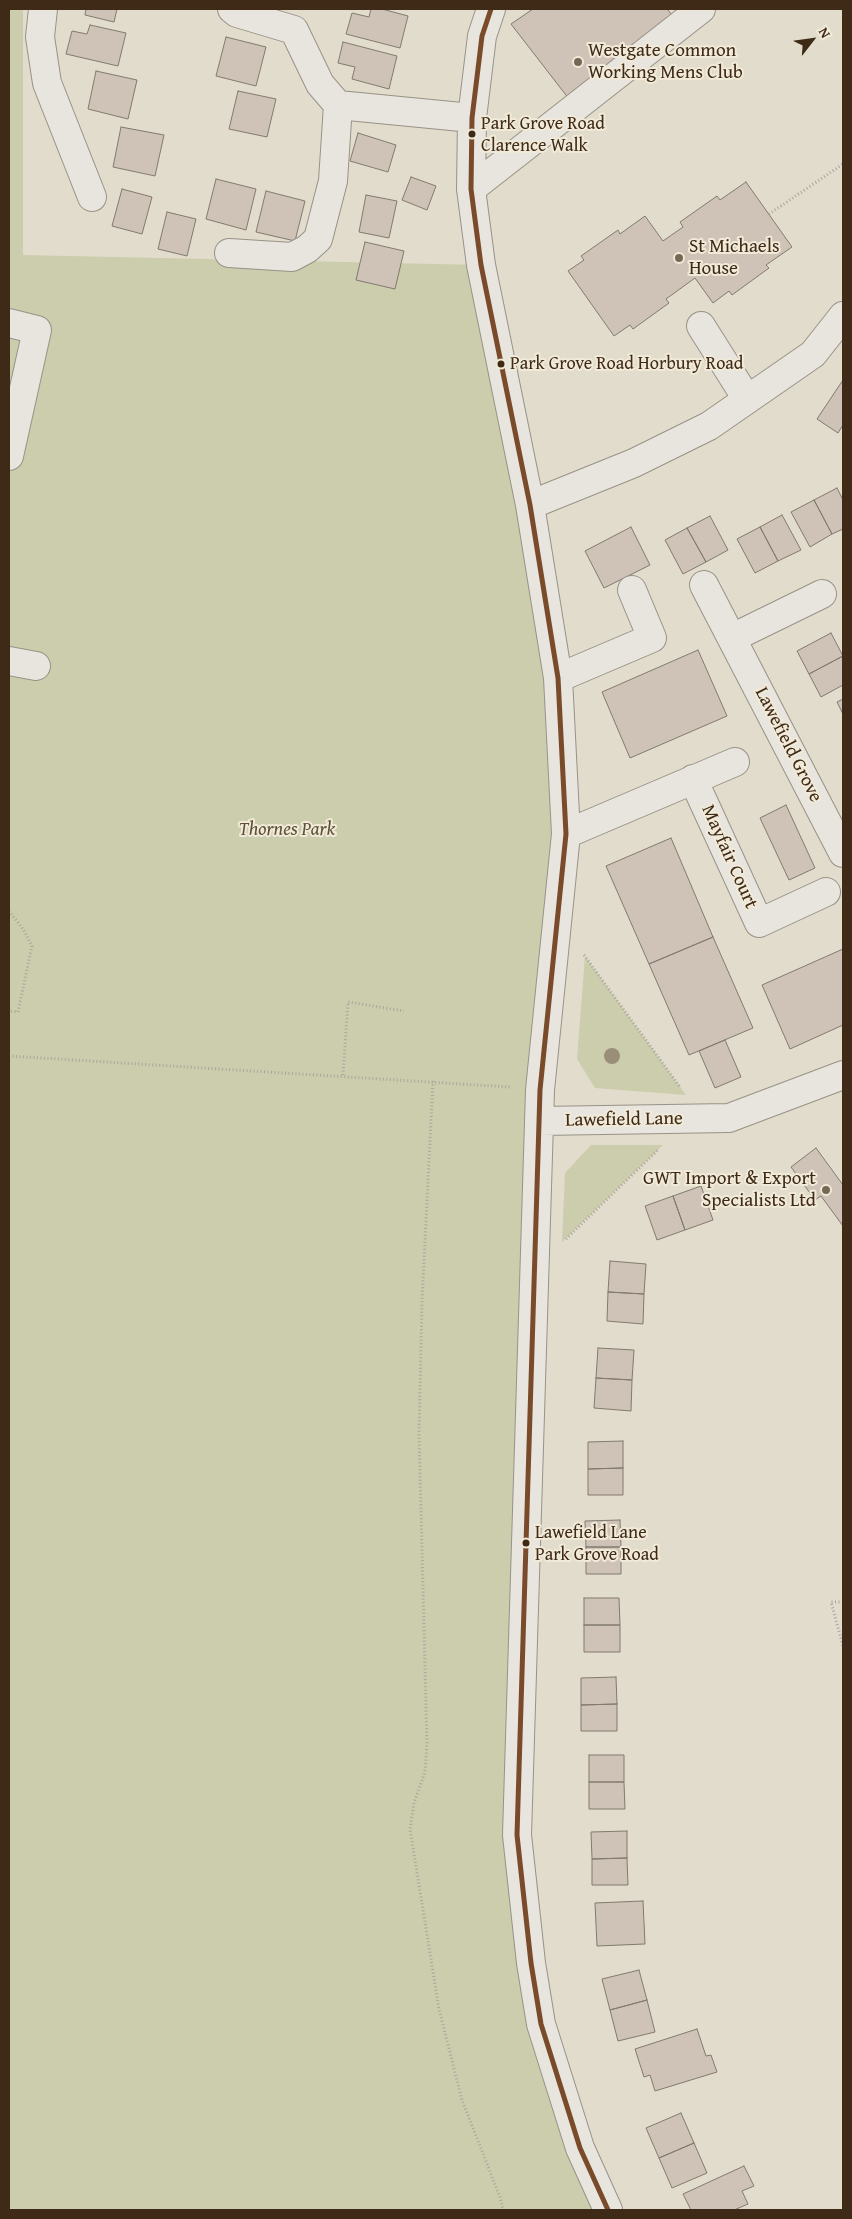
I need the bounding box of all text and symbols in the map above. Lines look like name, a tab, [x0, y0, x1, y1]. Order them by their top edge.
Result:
north arrow	[787, 15, 837, 65]
text: N	[814, 23, 836, 42]
place label: Westgate Common Working Mens Club	[588, 40, 743, 84]
marker: Westgate Common Working Mens Club	[572, 56, 584, 68]
place label: Park Grove Road Clarence Walk	[481, 113, 605, 156]
marker: Park Grove Road Clarence Walk	[467, 129, 477, 139]
place label: St Michaels House	[689, 236, 780, 280]
marker: St Michaels House	[673, 252, 685, 264]
place label: Park Grove Road Horbury Road	[510, 353, 743, 375]
marker: Park Grove Road Horbury Road	[496, 359, 506, 369]
street label: Lawefield Grove	[749, 684, 827, 806]
street label: Mayfair Court	[696, 802, 762, 912]
park label: Thornes Park	[239, 819, 335, 841]
street label: Lawefield Lane	[565, 1108, 683, 1132]
place label: GWT Import & Export Specialists Ltd	[643, 1168, 816, 1212]
marker: GWT Import & Export Specialists Ltd	[820, 1184, 832, 1196]
place label: Lawefield Lane Park Grove Road	[535, 1522, 659, 1565]
marker: Lawefield Lane Park Grove Road	[521, 1538, 531, 1548]

